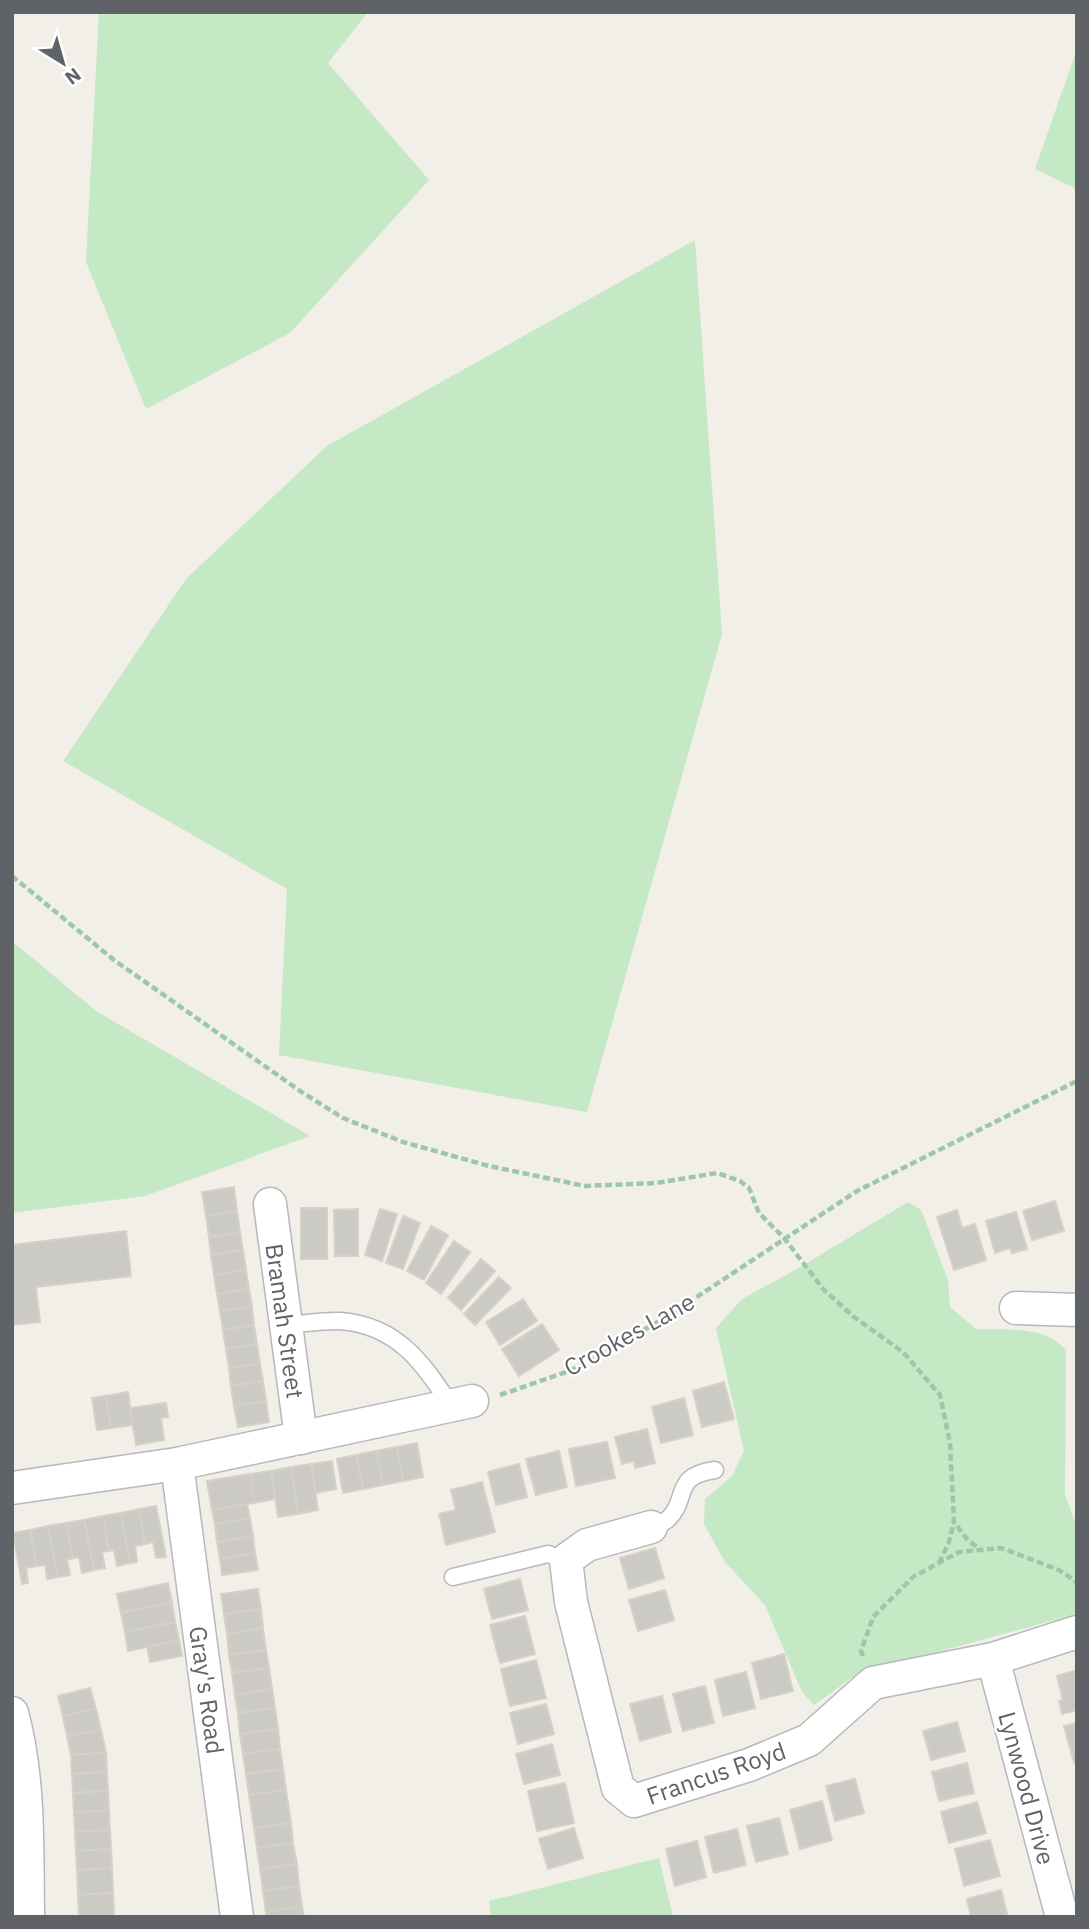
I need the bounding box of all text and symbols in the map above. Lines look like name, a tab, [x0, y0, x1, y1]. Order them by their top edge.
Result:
north arrow	[28, 28, 98, 98]
text: N	[61, 63, 86, 90]
street label: Bramah Street	[258, 1241, 312, 1401]
street label: Crookes Lane	[558, 1285, 700, 1383]
street label: Gray's Road	[182, 1624, 232, 1756]
street label: Lynwood Drive	[991, 1708, 1063, 1868]
street label: Francus Royd	[642, 1734, 790, 1812]

